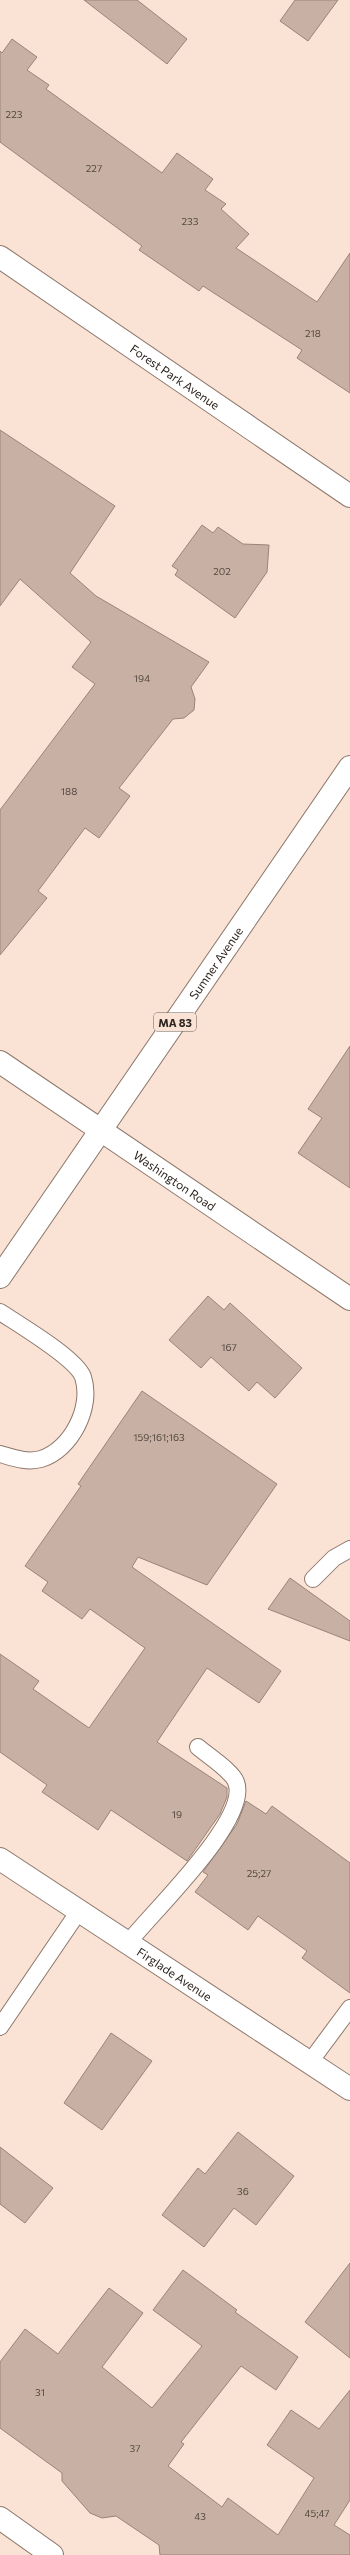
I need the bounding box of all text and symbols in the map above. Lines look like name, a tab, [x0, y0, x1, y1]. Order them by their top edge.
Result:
house number: 223	[6, 108, 23, 120]
house number: 227	[86, 162, 102, 174]
house number: 233	[182, 215, 199, 227]
house number: 218	[305, 327, 321, 339]
street label: Forest Park Avenue	[128, 341, 222, 412]
house number: 202	[213, 565, 231, 577]
house number: 194	[134, 672, 150, 684]
house number: 188	[61, 785, 77, 797]
street label: Sumner Avenue	[186, 924, 245, 1002]
road number: MA 83	[154, 1013, 196, 1031]
street label: Washington Road	[131, 1148, 218, 1213]
house number: 167	[221, 1341, 237, 1353]
house number: 159;161;163	[133, 1431, 185, 1443]
house number: 19	[172, 1808, 182, 1820]
house number: 25;27	[247, 1867, 271, 1879]
street label: Firglade Avenue	[135, 1944, 215, 2003]
house number: 36	[237, 2185, 249, 2197]
house number: 31	[35, 2386, 45, 2398]
house number: 37	[130, 2442, 140, 2454]
house number: 45;47	[304, 2507, 330, 2519]
house number: 43	[194, 2510, 206, 2522]

